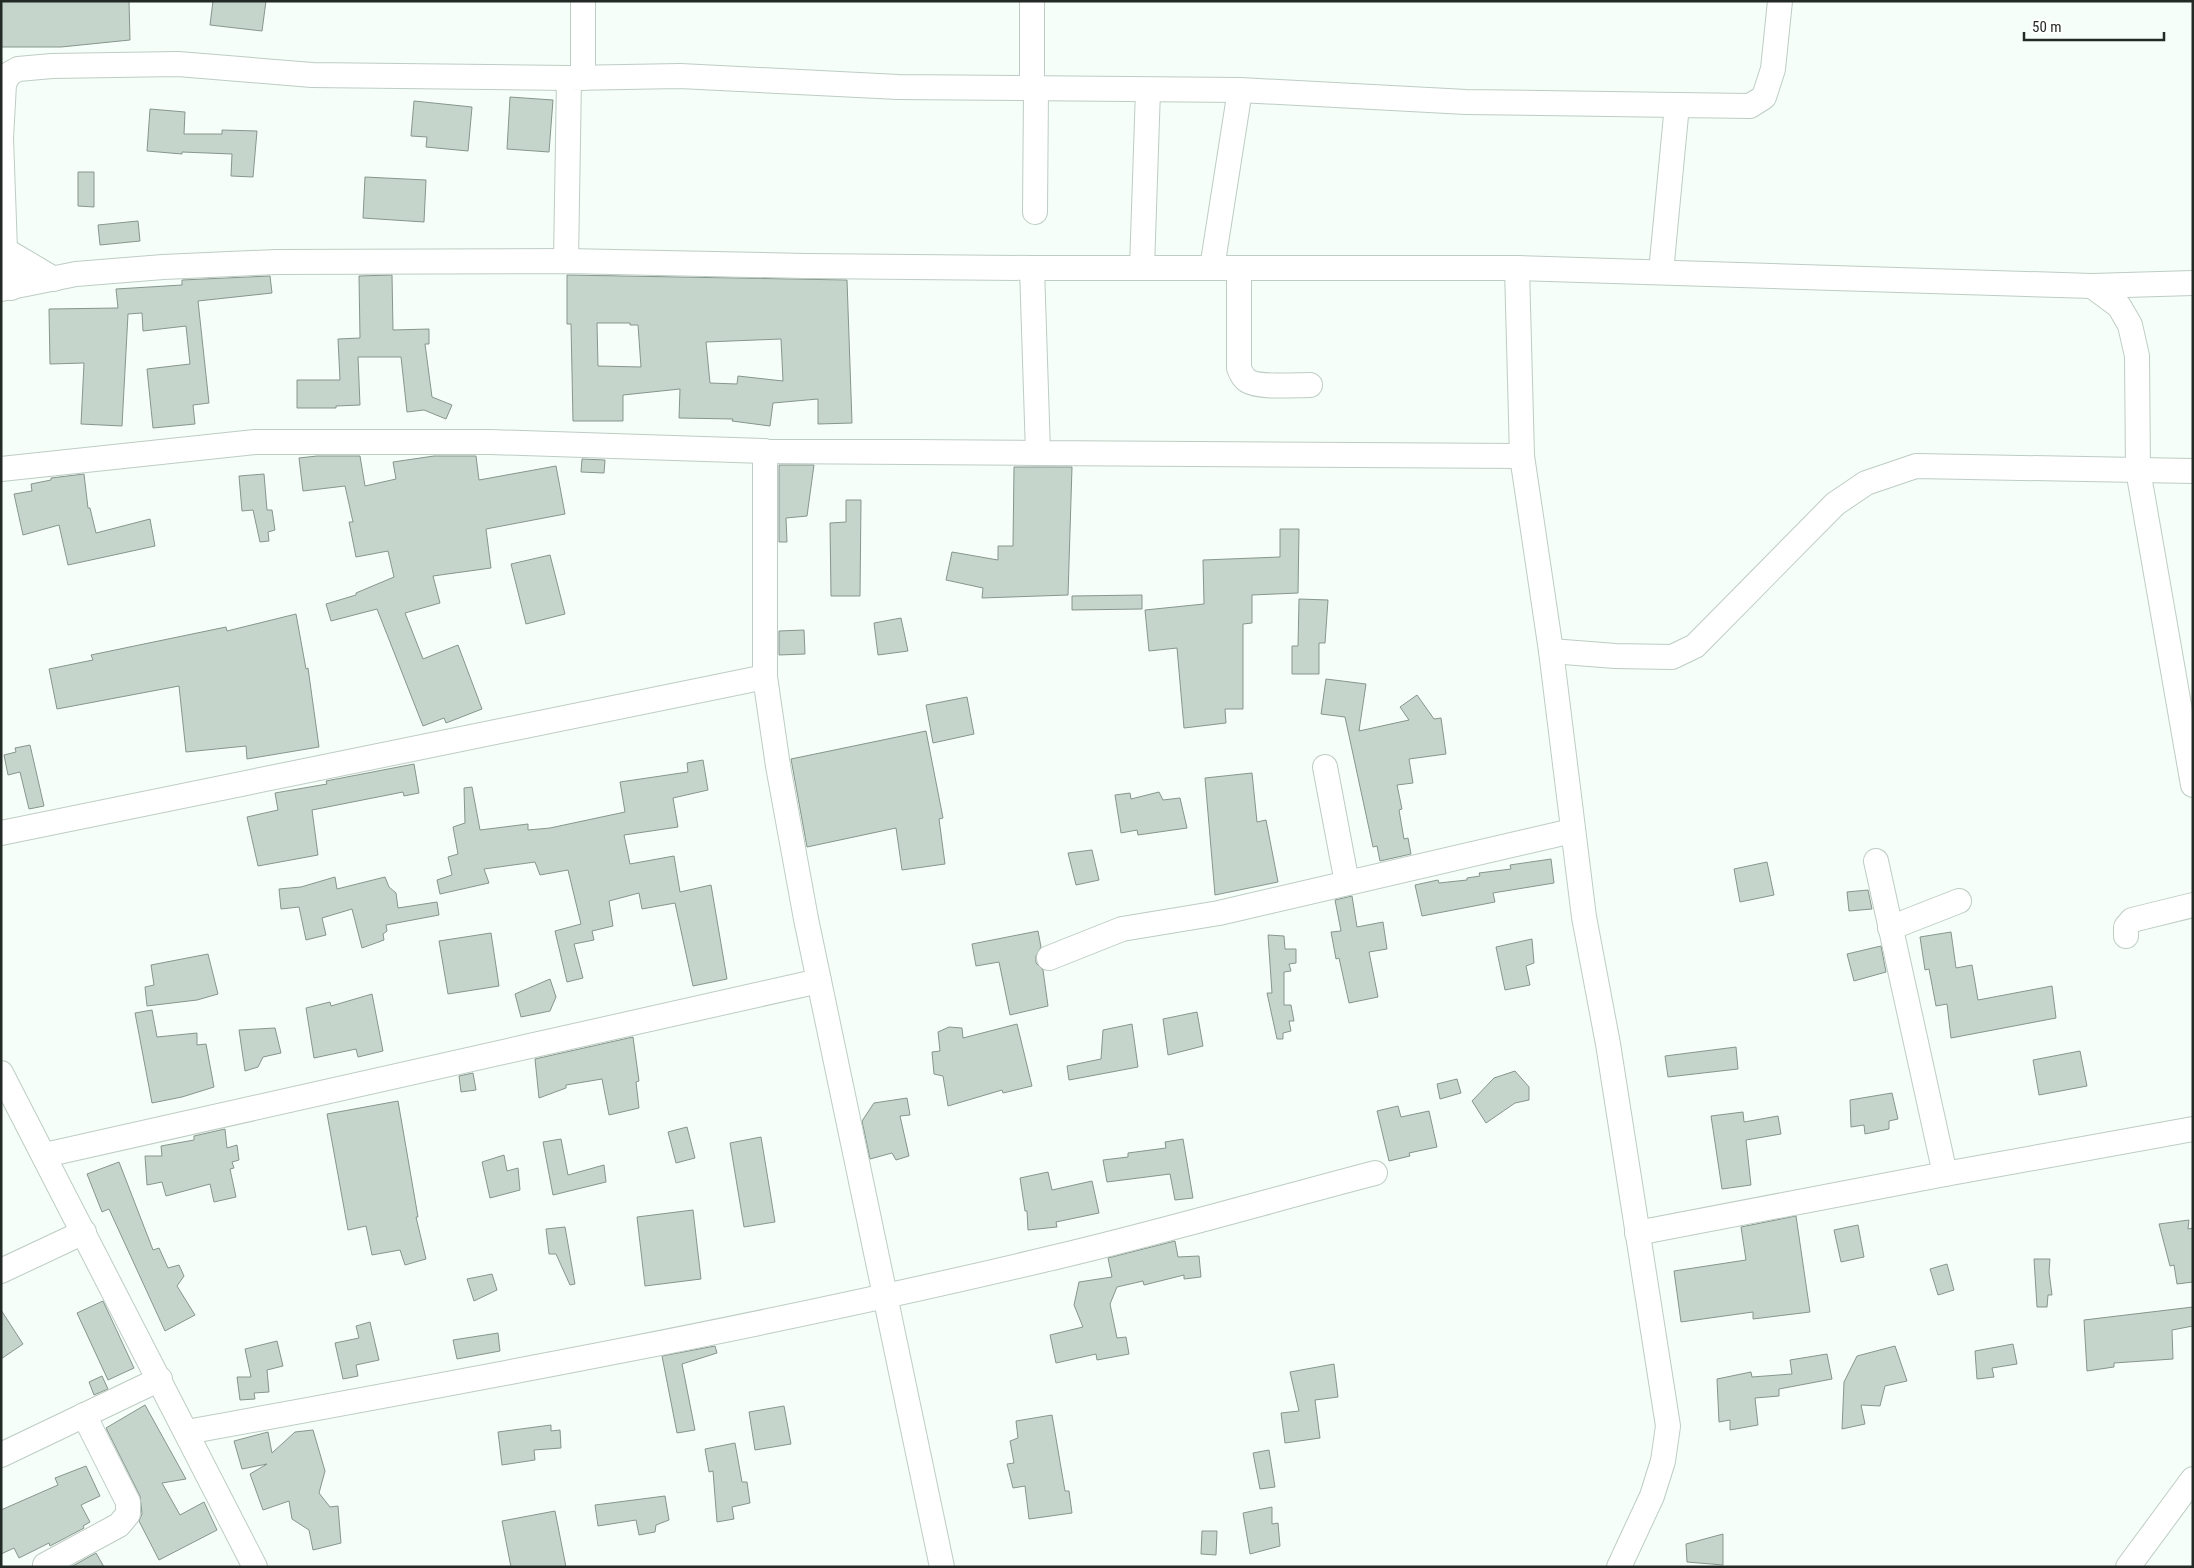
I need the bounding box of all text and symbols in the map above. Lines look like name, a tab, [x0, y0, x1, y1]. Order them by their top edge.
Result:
scale bar	[2024, 10, 2164, 42]
text: 50 m	[2032, 18, 2062, 36]

